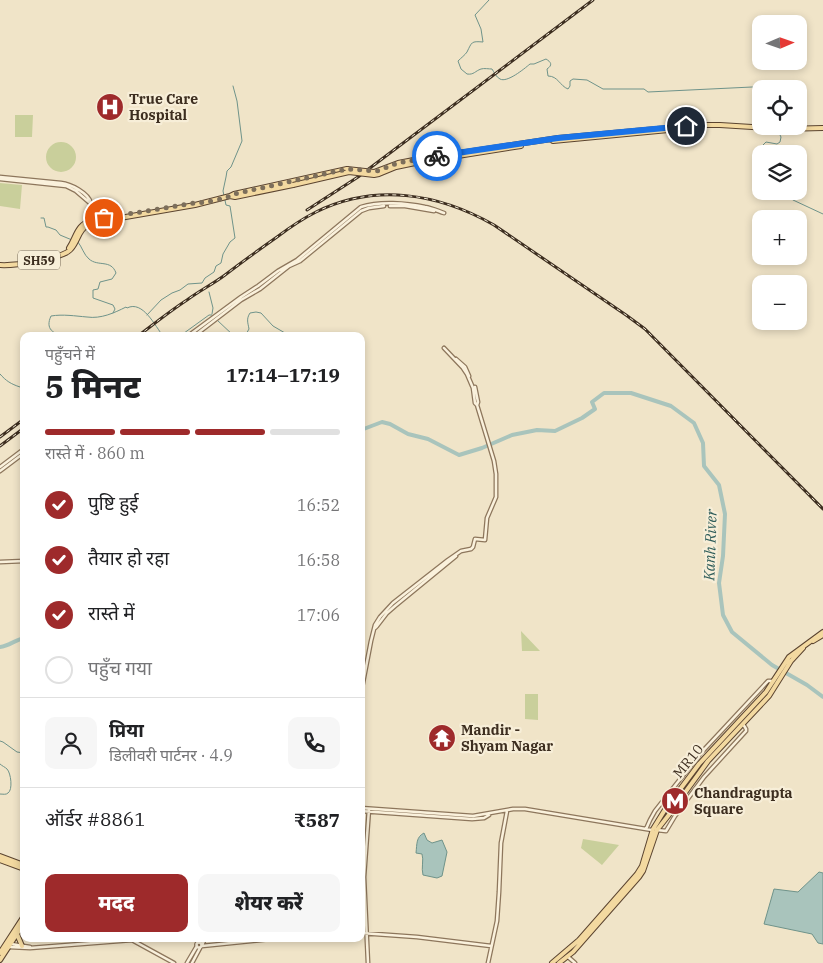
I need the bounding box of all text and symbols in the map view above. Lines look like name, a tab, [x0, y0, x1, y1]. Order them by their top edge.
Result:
north arrow	[752, 15, 808, 70]
map controls	[752, 15, 807, 330]
button: locate	[752, 80, 807, 135]
place label: True Care Hospital	[129, 90, 198, 124]
hospital icon: True Care Hospital	[95, 92, 125, 122]
pin	[665, 105, 707, 147]
icon: home	[672, 112, 700, 140]
courier	[412, 131, 462, 181]
icon: bike	[423, 142, 451, 170]
button: layers	[752, 145, 807, 200]
pin	[83, 197, 125, 239]
icon: bag	[90, 204, 118, 232]
button: +	[752, 210, 807, 265]
road number: SH59	[18, 250, 60, 270]
button: −	[752, 275, 807, 330]
text: पहुँचने में	[45, 344, 95, 364]
text: 17:14–17:19	[226, 363, 340, 387]
text: 5 मिनट	[45, 365, 141, 407]
text: रास्ते में · 860 m	[45, 443, 145, 463]
icon: check	[45, 491, 73, 519]
text: पुष्टि हुई	[88, 491, 139, 515]
text: 16:52	[297, 495, 340, 515]
water label: Kanh River	[699, 509, 721, 582]
icon: check	[45, 546, 73, 574]
text: तैयार हो रहा	[88, 546, 169, 570]
text: 16:58	[297, 550, 340, 570]
icon: check	[45, 601, 73, 629]
text: रास्ते में	[88, 601, 135, 625]
text: 17:06	[297, 605, 340, 625]
text: पहुँच गया	[88, 656, 152, 680]
button: person	[45, 717, 97, 769]
button: phone	[288, 717, 340, 769]
text: प्रिया	[109, 718, 144, 742]
place label: Mandir - Shyam Nagar	[461, 721, 553, 755]
temple icon: Mandir - Shyam Nagar	[427, 723, 457, 753]
street label: MR10	[669, 740, 707, 782]
text: डिलीवरी पार्टनर · 4.9	[109, 745, 233, 765]
place label: Chandragupta Square	[694, 784, 793, 818]
metro station icon: Chandragupta Square	[660, 786, 690, 816]
text: ऑर्डर #8861	[45, 807, 146, 831]
text: ₹587	[294, 808, 340, 832]
button: मदद	[45, 874, 188, 932]
button: शेयर करें	[198, 874, 340, 932]

